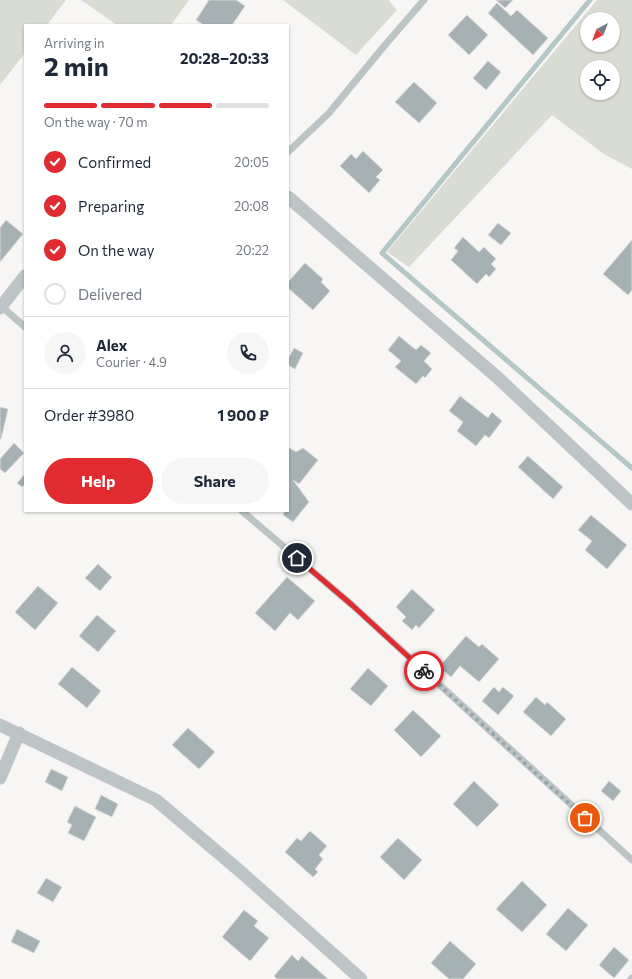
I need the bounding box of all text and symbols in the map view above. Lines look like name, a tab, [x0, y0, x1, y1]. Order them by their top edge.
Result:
north arrow	[580, 12, 620, 52]
map controls	[580, 12, 620, 100]
text: Arriving in	[44, 35, 104, 51]
text: 20:28–20:33	[180, 49, 269, 67]
text: 2 min	[44, 50, 109, 81]
button: locate	[580, 60, 620, 100]
text: On the way · 70 m	[44, 114, 148, 130]
icon: check	[44, 151, 66, 173]
text: Confirmed	[78, 153, 151, 171]
text: 20:05	[234, 154, 269, 170]
icon: check	[44, 195, 66, 217]
text: Preparing	[78, 197, 144, 215]
text: 20:08	[234, 198, 269, 214]
icon: check	[44, 239, 66, 261]
text: On the way	[78, 241, 155, 259]
text: 20:22	[236, 242, 269, 258]
text: Delivered	[78, 285, 142, 303]
button: person	[44, 332, 86, 374]
button: phone	[227, 332, 269, 374]
text: Alex	[96, 336, 127, 354]
text: Courier · 4.9	[96, 354, 167, 370]
text: Order #3980	[44, 406, 134, 424]
text: 1 900 ₽	[217, 406, 269, 424]
button: Help	[44, 458, 153, 504]
button: Share	[161, 458, 269, 504]
pin	[280, 541, 314, 575]
icon: home	[286, 547, 308, 569]
courier	[404, 651, 444, 691]
icon: bike	[413, 660, 435, 682]
pin	[568, 801, 602, 835]
icon: bag	[574, 807, 596, 829]

